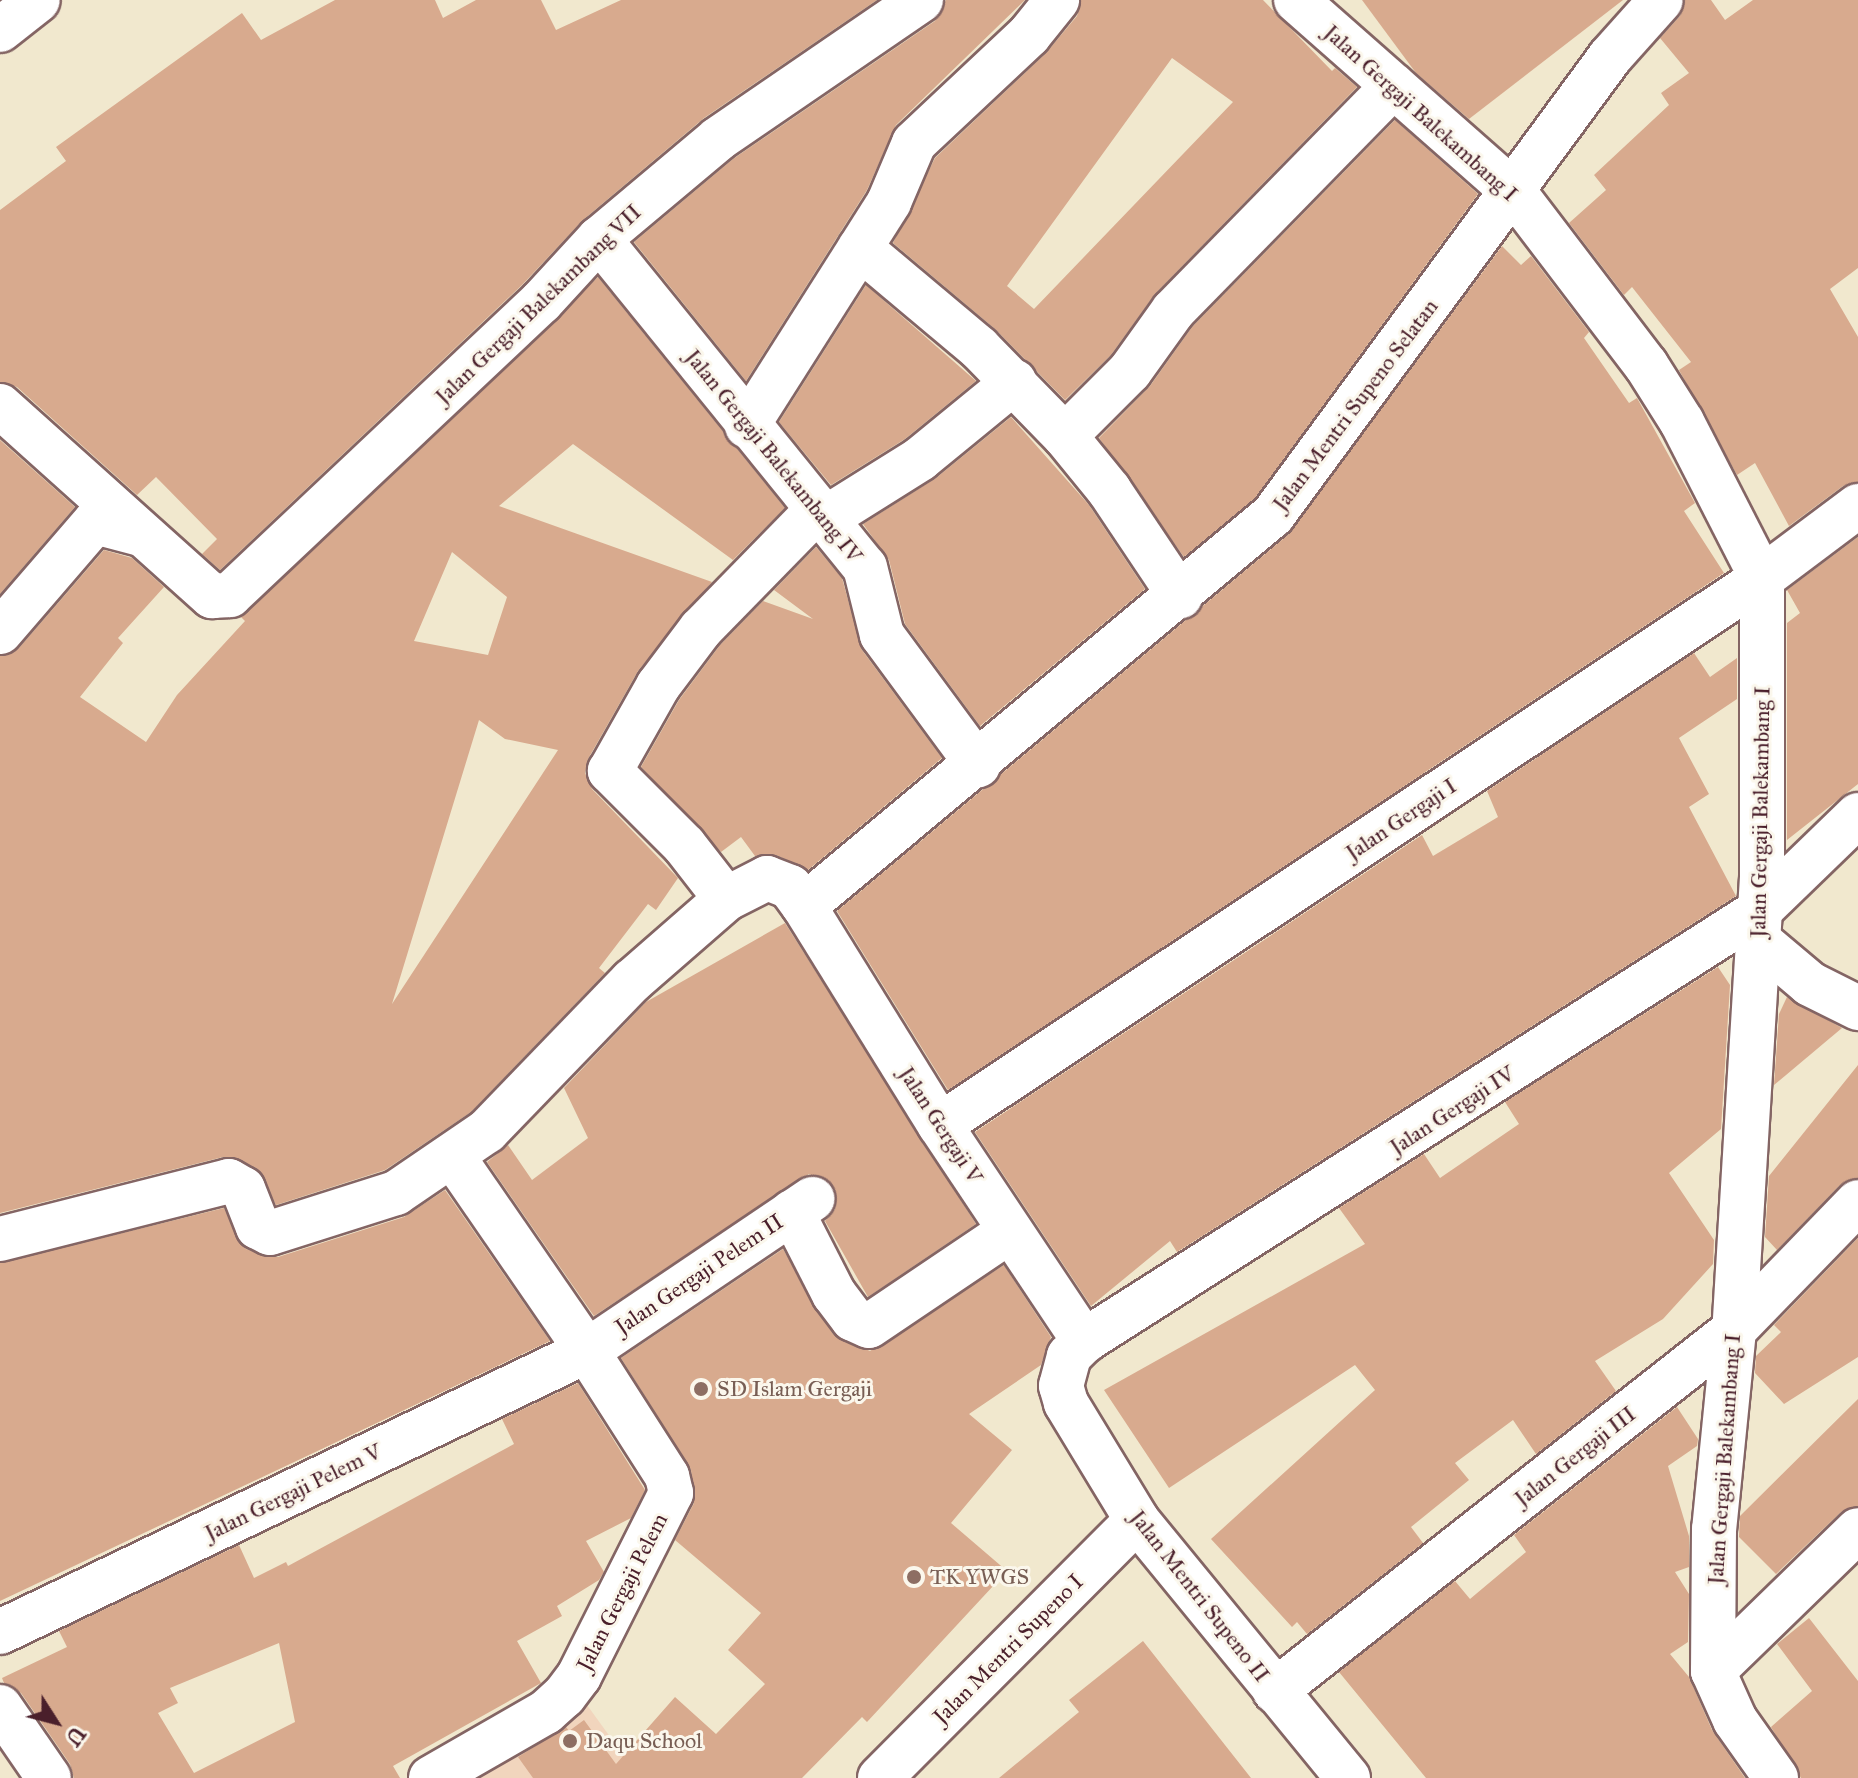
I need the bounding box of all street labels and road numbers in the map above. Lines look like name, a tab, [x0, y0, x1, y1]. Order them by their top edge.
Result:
street label: Jalan Gergaji Balekambang I	[1319, 19, 1523, 207]
street label: Jalan Gergaji Balekambang VII	[429, 198, 647, 410]
street label: Jalan Mentri Supeno Selatan	[1267, 294, 1443, 516]
street label: Jalan Gergaji Balekambang IV	[680, 344, 868, 568]
street label: Jalan Gergaji Balekambang I	[1745, 686, 1775, 938]
street label: Jalan Gergaji I	[1340, 772, 1462, 866]
street label: Jalan Gergaji IV	[1385, 1060, 1519, 1160]
street label: Jalan Gergaji V	[893, 1062, 989, 1188]
street label: Jalan Gergaji Pelem II	[610, 1208, 788, 1340]
street label: Jalan Gergaji Balekambang I	[1702, 1333, 1746, 1585]
street label: Jalan Gergaji III	[1509, 1400, 1641, 1512]
street label: Jalan Gergaji Pelem V	[200, 1438, 386, 1546]
street label: Jalan Mentri Supeno II	[1125, 1505, 1275, 1687]
street label: Jalan Gergaji Pelem	[571, 1509, 673, 1675]
street label: Jalan Mentri Supeno I	[927, 1568, 1089, 1730]

